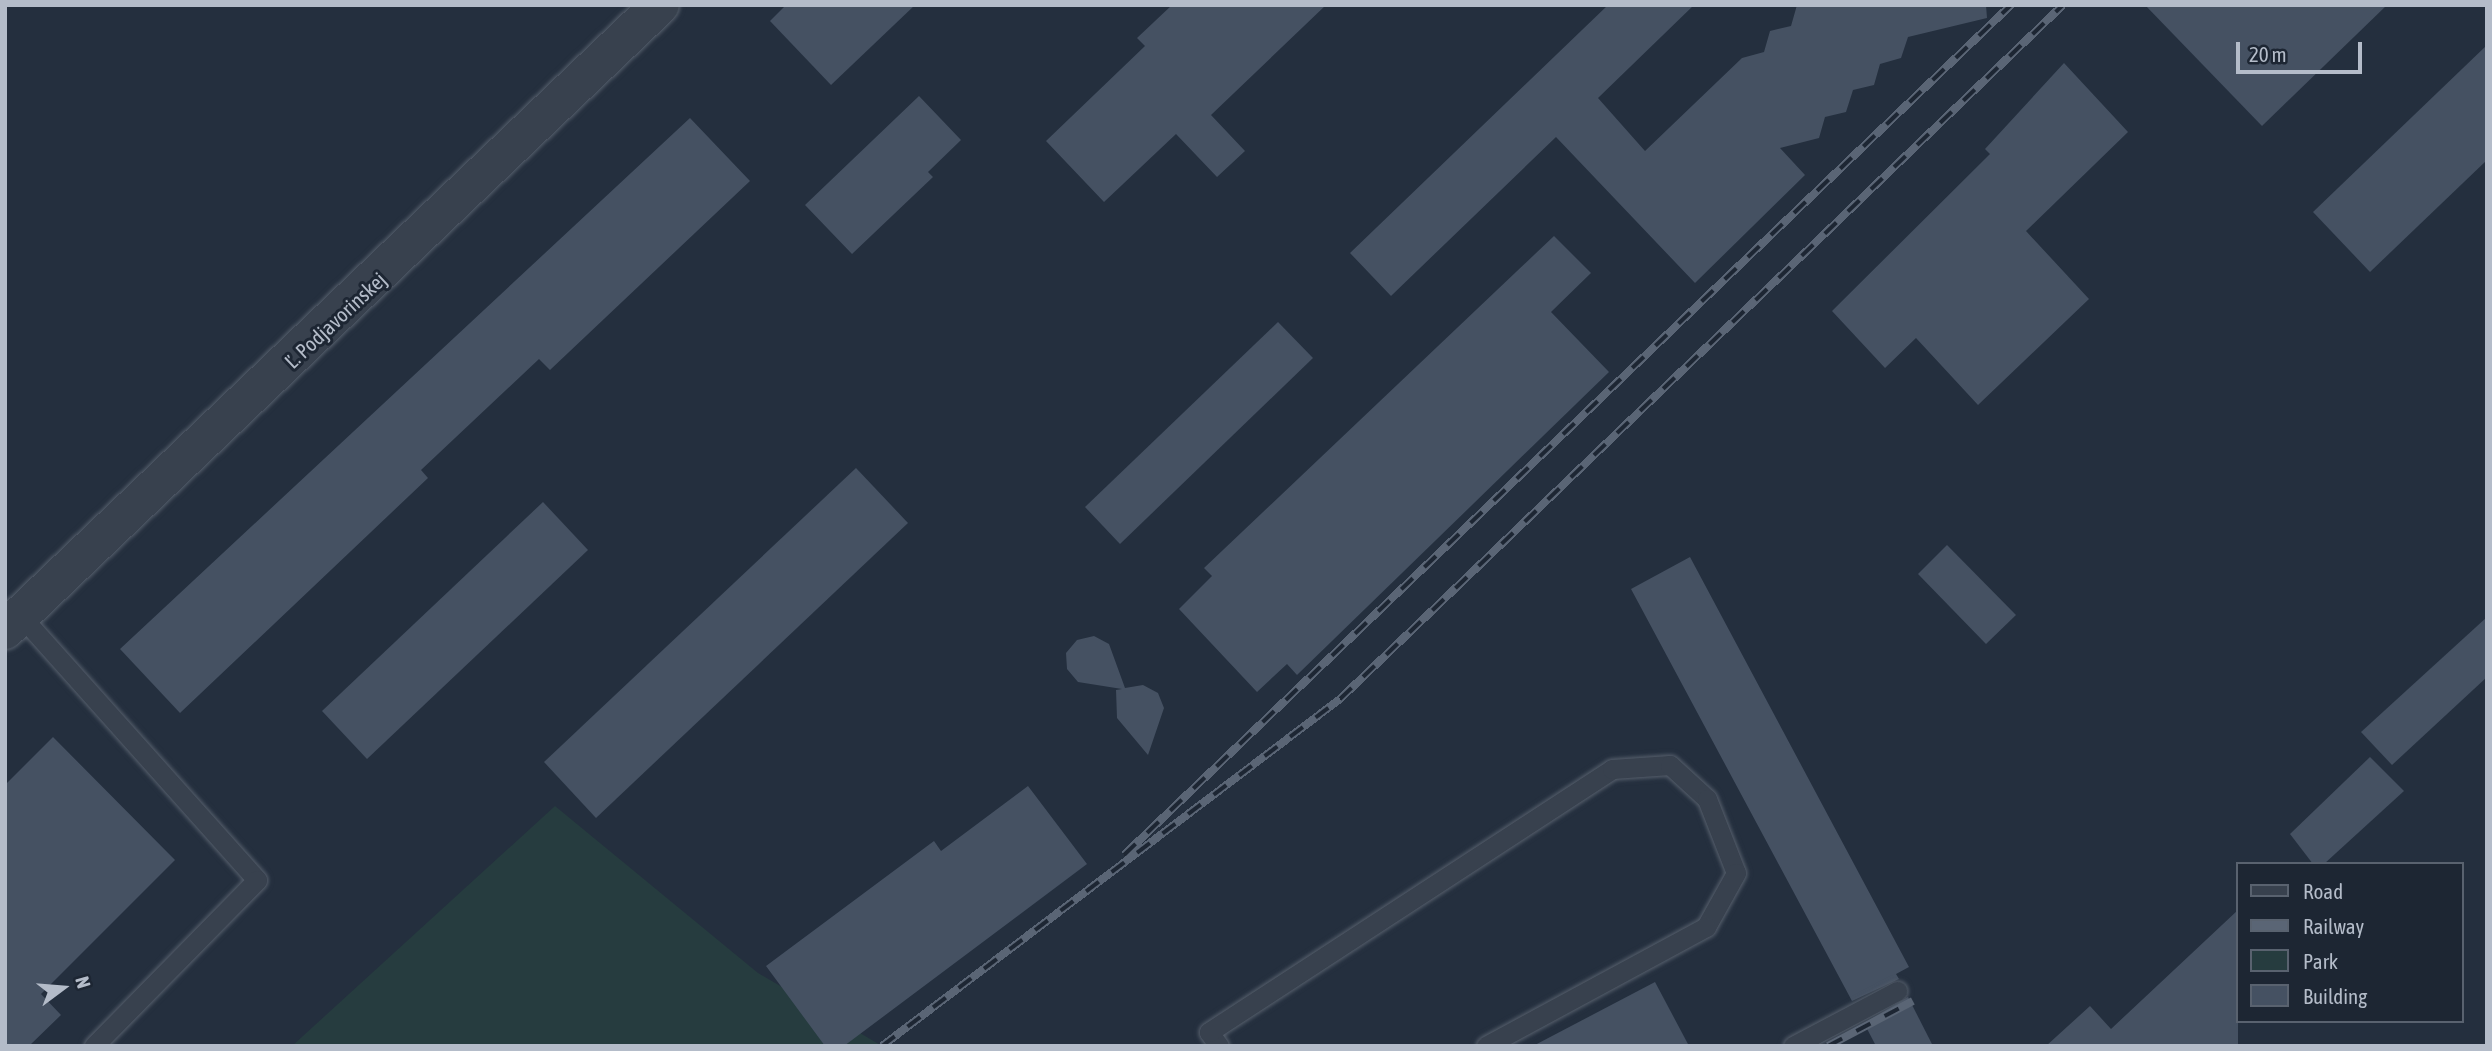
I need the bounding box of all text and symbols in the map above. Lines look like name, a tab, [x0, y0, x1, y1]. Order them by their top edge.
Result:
scale bar	[2240, 28, 2366, 72]
text: 20 m	[2249, 42, 2287, 66]
street label: Ľ. Podjavorinskej	[279, 267, 391, 373]
legend	[2236, 862, 2464, 1023]
text: Road	[2303, 879, 2343, 903]
text: Railway	[2303, 914, 2364, 938]
text: Park	[2303, 949, 2338, 973]
north arrow	[28, 953, 98, 1023]
text: N	[71, 974, 95, 991]
text: Building	[2303, 984, 2367, 1008]

